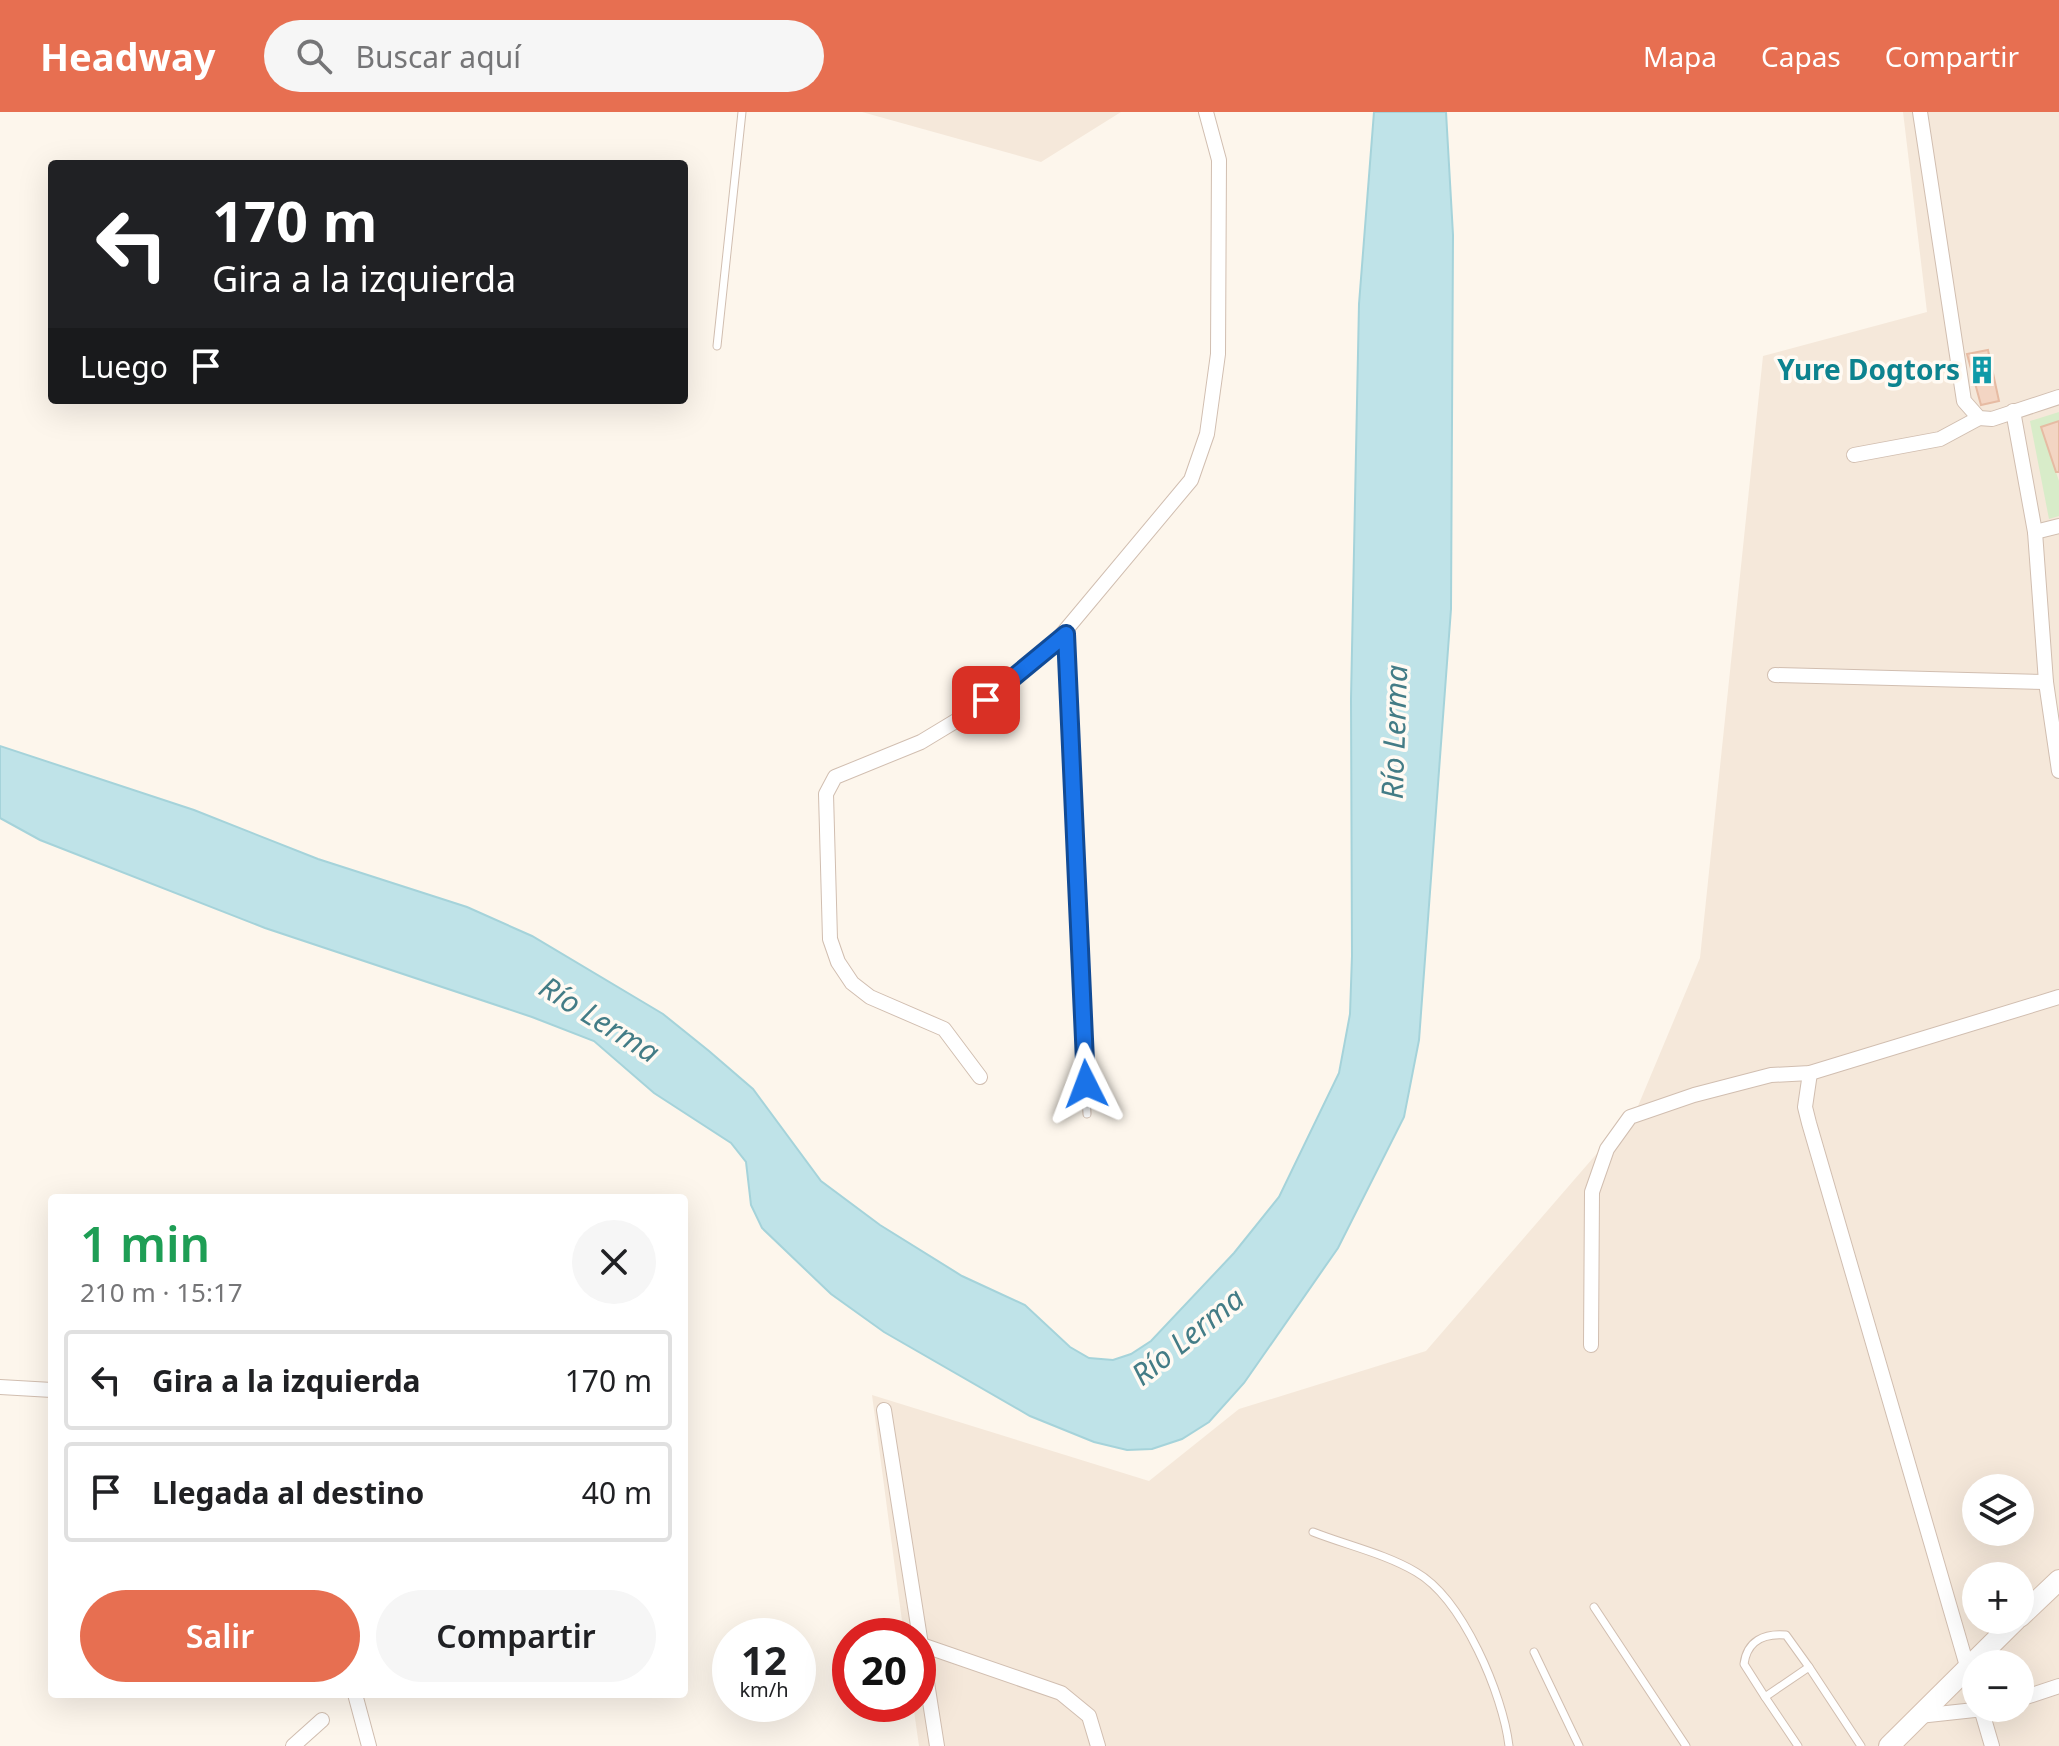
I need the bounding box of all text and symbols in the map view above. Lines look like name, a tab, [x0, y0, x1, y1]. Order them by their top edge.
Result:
search box	[264, 20, 824, 92]
text: Headway	[40, 30, 216, 82]
icon: search	[292, 34, 336, 78]
text: Buscar aquí	[356, 36, 521, 77]
text: Mapa	[1643, 37, 1717, 75]
text: Capas	[1761, 37, 1841, 75]
text: Compartir	[1885, 37, 2019, 75]
text: 170 m	[212, 182, 377, 258]
icon: left	[80, 192, 184, 296]
text: Gira a la izquierda	[212, 254, 516, 303]
icon: arrive	[184, 344, 228, 388]
text: Luego	[80, 346, 168, 387]
place label: Yure Dogtors	[1777, 350, 1960, 388]
building icon: Yure Dogtors	[1967, 355, 1997, 385]
water label: Río Lerma	[1371, 664, 1416, 800]
pin	[952, 666, 1020, 734]
icon: arrive	[964, 678, 1008, 722]
water label: Río Lerma	[532, 966, 668, 1072]
position arrow	[1044, 1042, 1128, 1126]
text: 1 min	[80, 1211, 210, 1276]
button: close	[572, 1220, 656, 1304]
text: 210 m · 15:17	[80, 1274, 243, 1310]
water label: Río Lerma	[1122, 1278, 1252, 1394]
icon: left	[84, 1358, 128, 1402]
text: Gira a la izquierda	[152, 1360, 421, 1401]
text: 170 m	[565, 1360, 652, 1401]
icon: arrive	[84, 1470, 128, 1514]
text: Llegada al destino	[152, 1472, 424, 1513]
text: 40 m	[582, 1472, 652, 1513]
map controls	[1962, 1474, 2034, 1722]
button: layers	[1962, 1474, 2034, 1546]
button: +	[1962, 1562, 2034, 1634]
button: Salir	[80, 1590, 360, 1682]
button: Compartir	[376, 1590, 656, 1682]
speed limit sign: 20	[832, 1618, 936, 1722]
text: 12	[741, 1632, 787, 1687]
button: −	[1962, 1650, 2034, 1722]
text: km/h	[739, 1676, 789, 1703]

